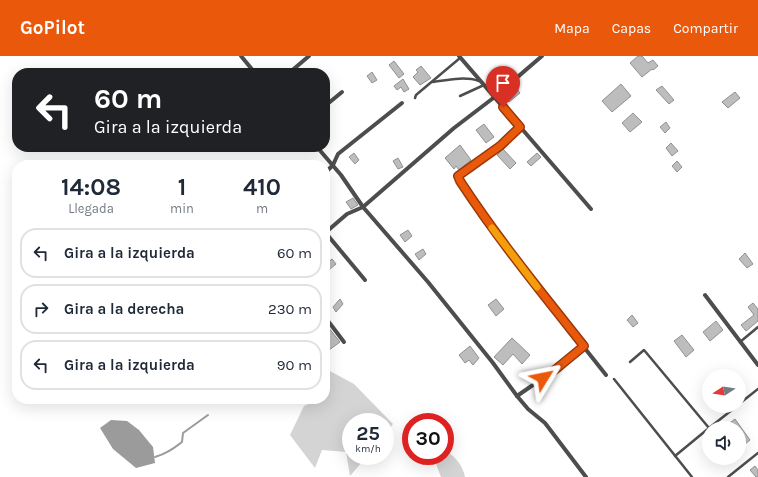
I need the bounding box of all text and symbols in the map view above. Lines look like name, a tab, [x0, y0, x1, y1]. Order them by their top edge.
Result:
text: GoPilot	[20, 17, 85, 39]
text: Mapa	[554, 20, 590, 37]
text: Capas	[612, 20, 651, 37]
text: Compartir	[673, 20, 738, 37]
pin	[486, 66, 520, 107]
icon: arrive	[492, 72, 514, 94]
text: 60 m	[94, 82, 162, 115]
icon: left	[28, 84, 80, 136]
text: Gira a la izquierda	[94, 116, 242, 138]
text: 14:08	[61, 173, 121, 201]
text: 1	[178, 173, 186, 201]
text: 410	[243, 173, 281, 201]
text: Llegada	[68, 201, 114, 216]
text: min	[170, 201, 194, 216]
text: m	[256, 201, 268, 216]
icon: left	[30, 242, 52, 264]
text: Gira a la izquierda	[64, 244, 195, 262]
text: 60 m	[277, 244, 312, 262]
icon: right	[30, 298, 52, 320]
text: Gira a la derecha	[64, 300, 184, 318]
text: 230 m	[268, 300, 312, 318]
icon: left	[30, 354, 52, 376]
text: Gira a la izquierda	[64, 356, 195, 374]
text: 90 m	[277, 356, 312, 374]
position arrow	[522, 357, 564, 399]
north arrow	[702, 369, 746, 413]
map controls	[702, 369, 746, 465]
speed limit sign: 30	[402, 413, 454, 465]
button: sound	[702, 421, 746, 465]
text: 25	[356, 422, 380, 445]
text: km/h	[355, 443, 381, 455]

